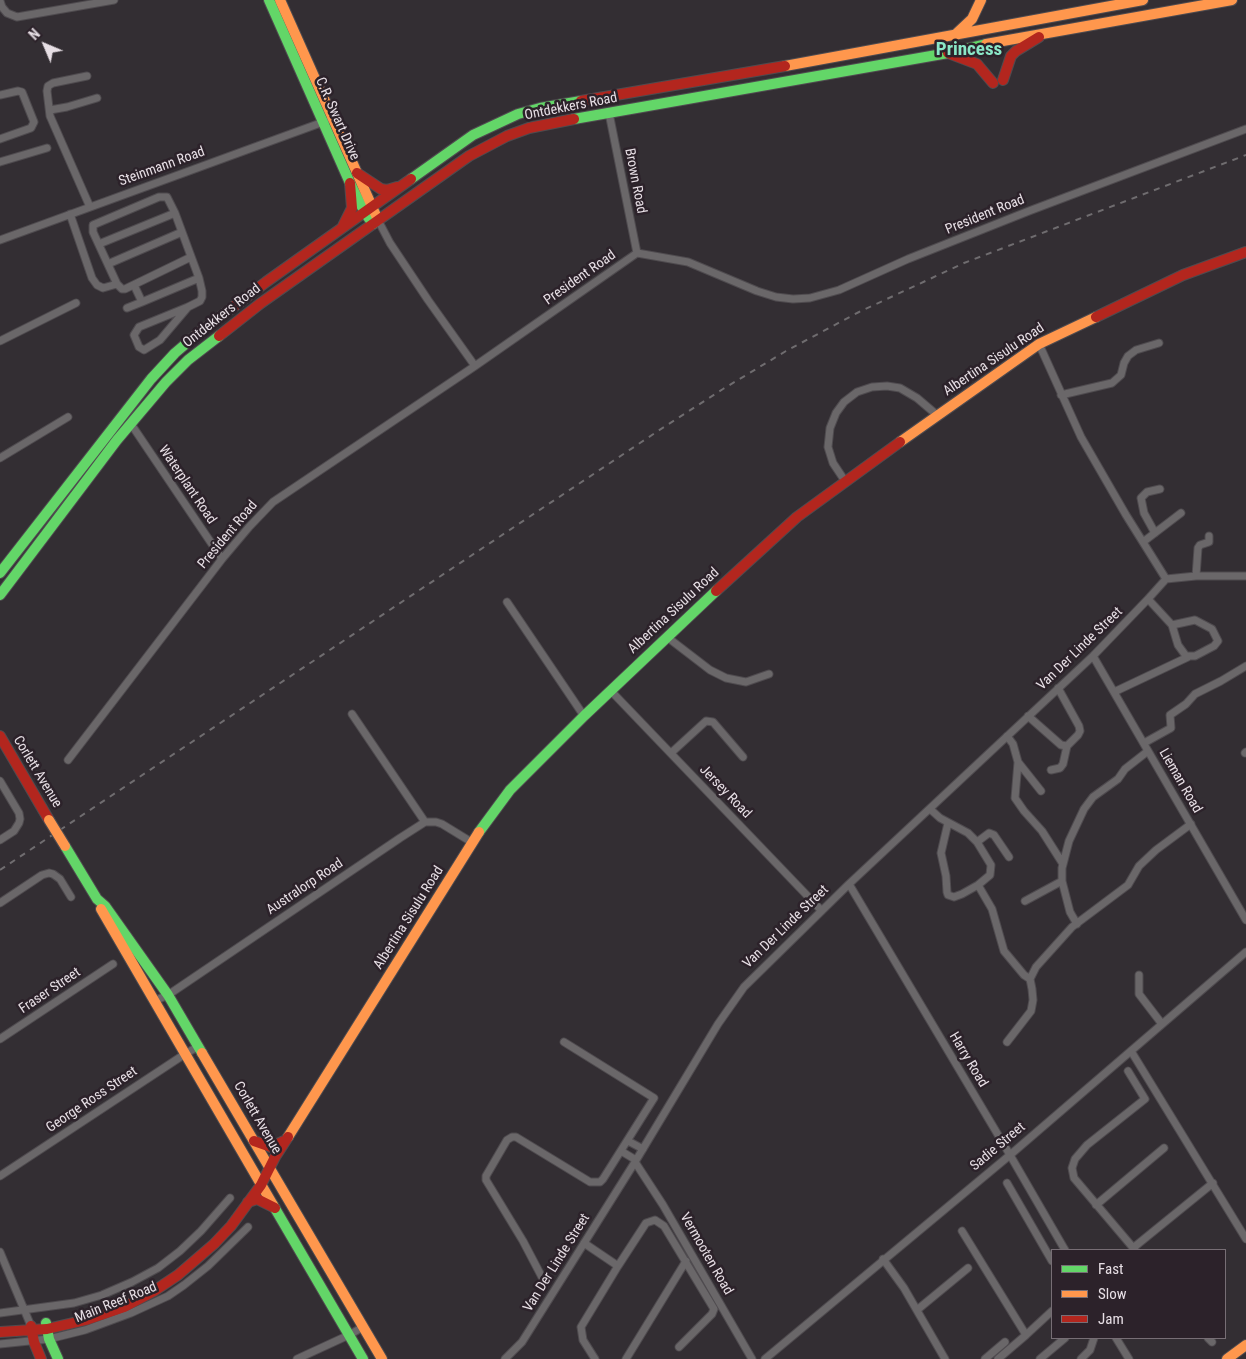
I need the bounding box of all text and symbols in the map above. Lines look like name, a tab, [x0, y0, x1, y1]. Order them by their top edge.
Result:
north arrow	[20, 20, 70, 70]
text: N	[26, 26, 43, 43]
district label: Princess	[936, 39, 1002, 61]
street label: C.R. Swart Drive	[311, 75, 363, 163]
street label: Ontdekkers Road	[523, 90, 619, 124]
street label: Steinmann Road	[117, 144, 207, 190]
street label: Brown Road	[620, 147, 650, 215]
street label: President Road	[943, 192, 1027, 238]
street label: President Road	[541, 247, 619, 309]
street label: Ontdekkers Road	[180, 280, 264, 352]
street label: Albertina Sisulu Road	[940, 320, 1048, 400]
street label: Waterplant Road	[155, 443, 219, 527]
street label: President Road	[195, 498, 261, 572]
street label: Albertina Sisulu Road	[625, 565, 723, 657]
street label: Van Der Linde Street	[1034, 604, 1126, 694]
street label: Corlett Avenue	[9, 733, 65, 811]
street label: Lieman Road	[1155, 746, 1205, 816]
street label: Jersey Road	[695, 762, 755, 822]
street label: Australorp Road	[264, 855, 346, 919]
street label: Albertina Sisulu Road	[371, 863, 447, 973]
street label: Van Der Linde Street	[740, 882, 832, 972]
street label: Fraser Street	[16, 964, 84, 1018]
street label: Harry Road	[945, 1029, 991, 1091]
street label: George Ross Street	[43, 1063, 141, 1137]
street label: Corlett Avenue	[230, 1079, 284, 1157]
street label: Sadie Street	[967, 1119, 1029, 1175]
street label: Vermooten Road	[676, 1210, 736, 1298]
street label: Van Der Linde Street	[520, 1211, 594, 1315]
legend	[1051, 1249, 1226, 1339]
text: Fast	[1098, 1260, 1123, 1278]
street label: Main Reef Road	[73, 1279, 159, 1327]
text: Slow	[1098, 1285, 1127, 1303]
text: Jam	[1098, 1310, 1124, 1328]

